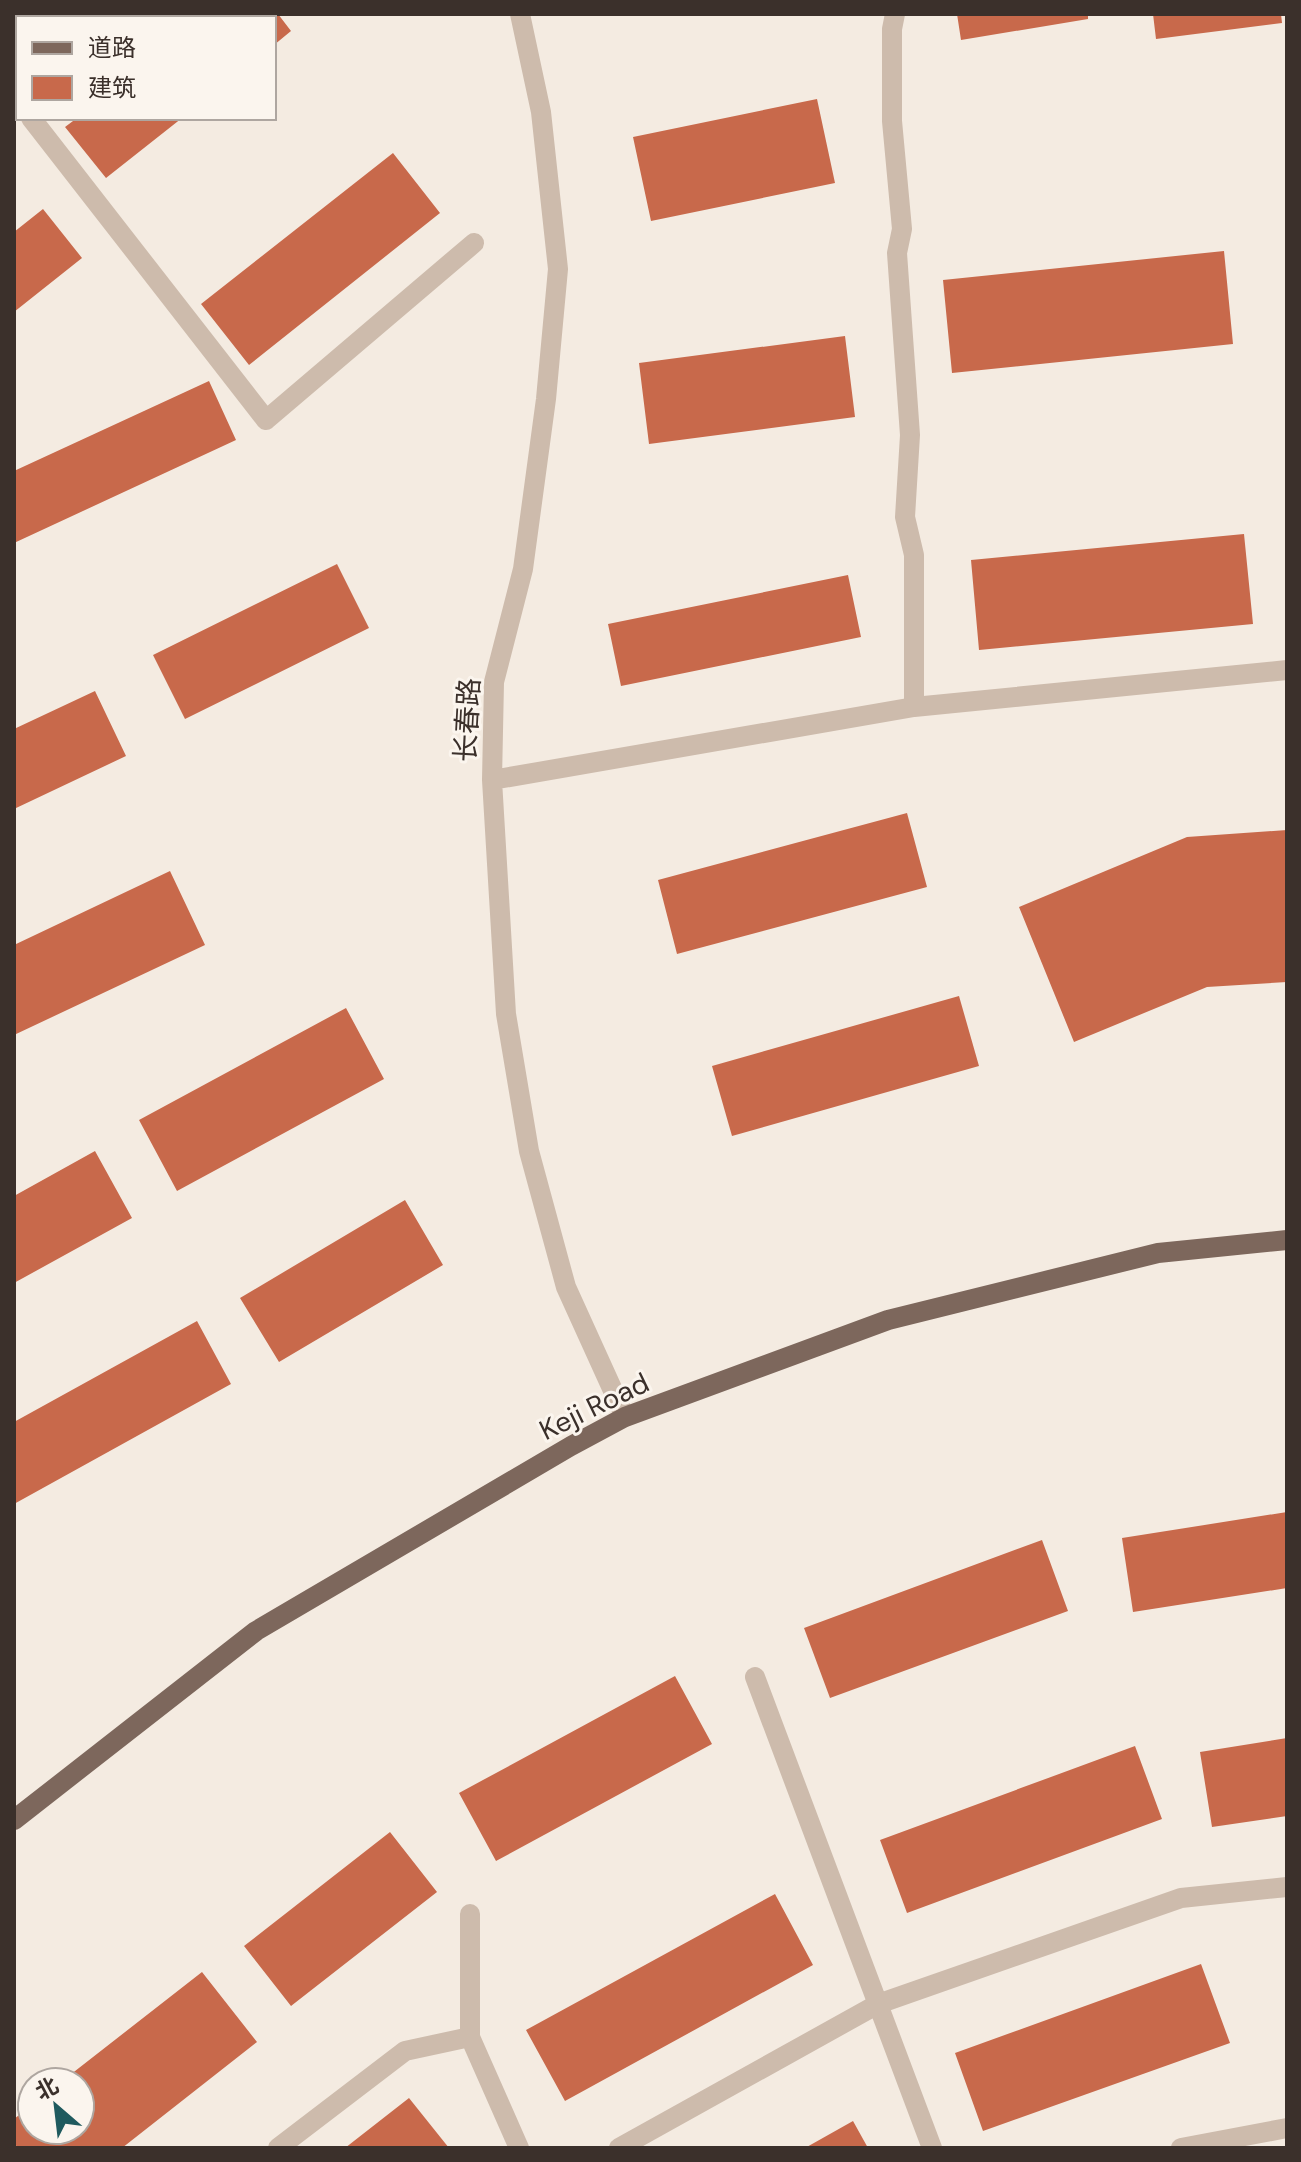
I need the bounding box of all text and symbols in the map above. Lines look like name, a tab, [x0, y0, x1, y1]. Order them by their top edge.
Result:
legend	[16, 16, 276, 120]
text: 道路	[88, 32, 136, 63]
text: 建筑	[88, 72, 136, 103]
street label: 长春路	[447, 677, 488, 763]
street label: Keji Road	[533, 1364, 655, 1449]
north arrow	[16, 2066, 96, 2146]
text: 北	[30, 2071, 63, 2107]

